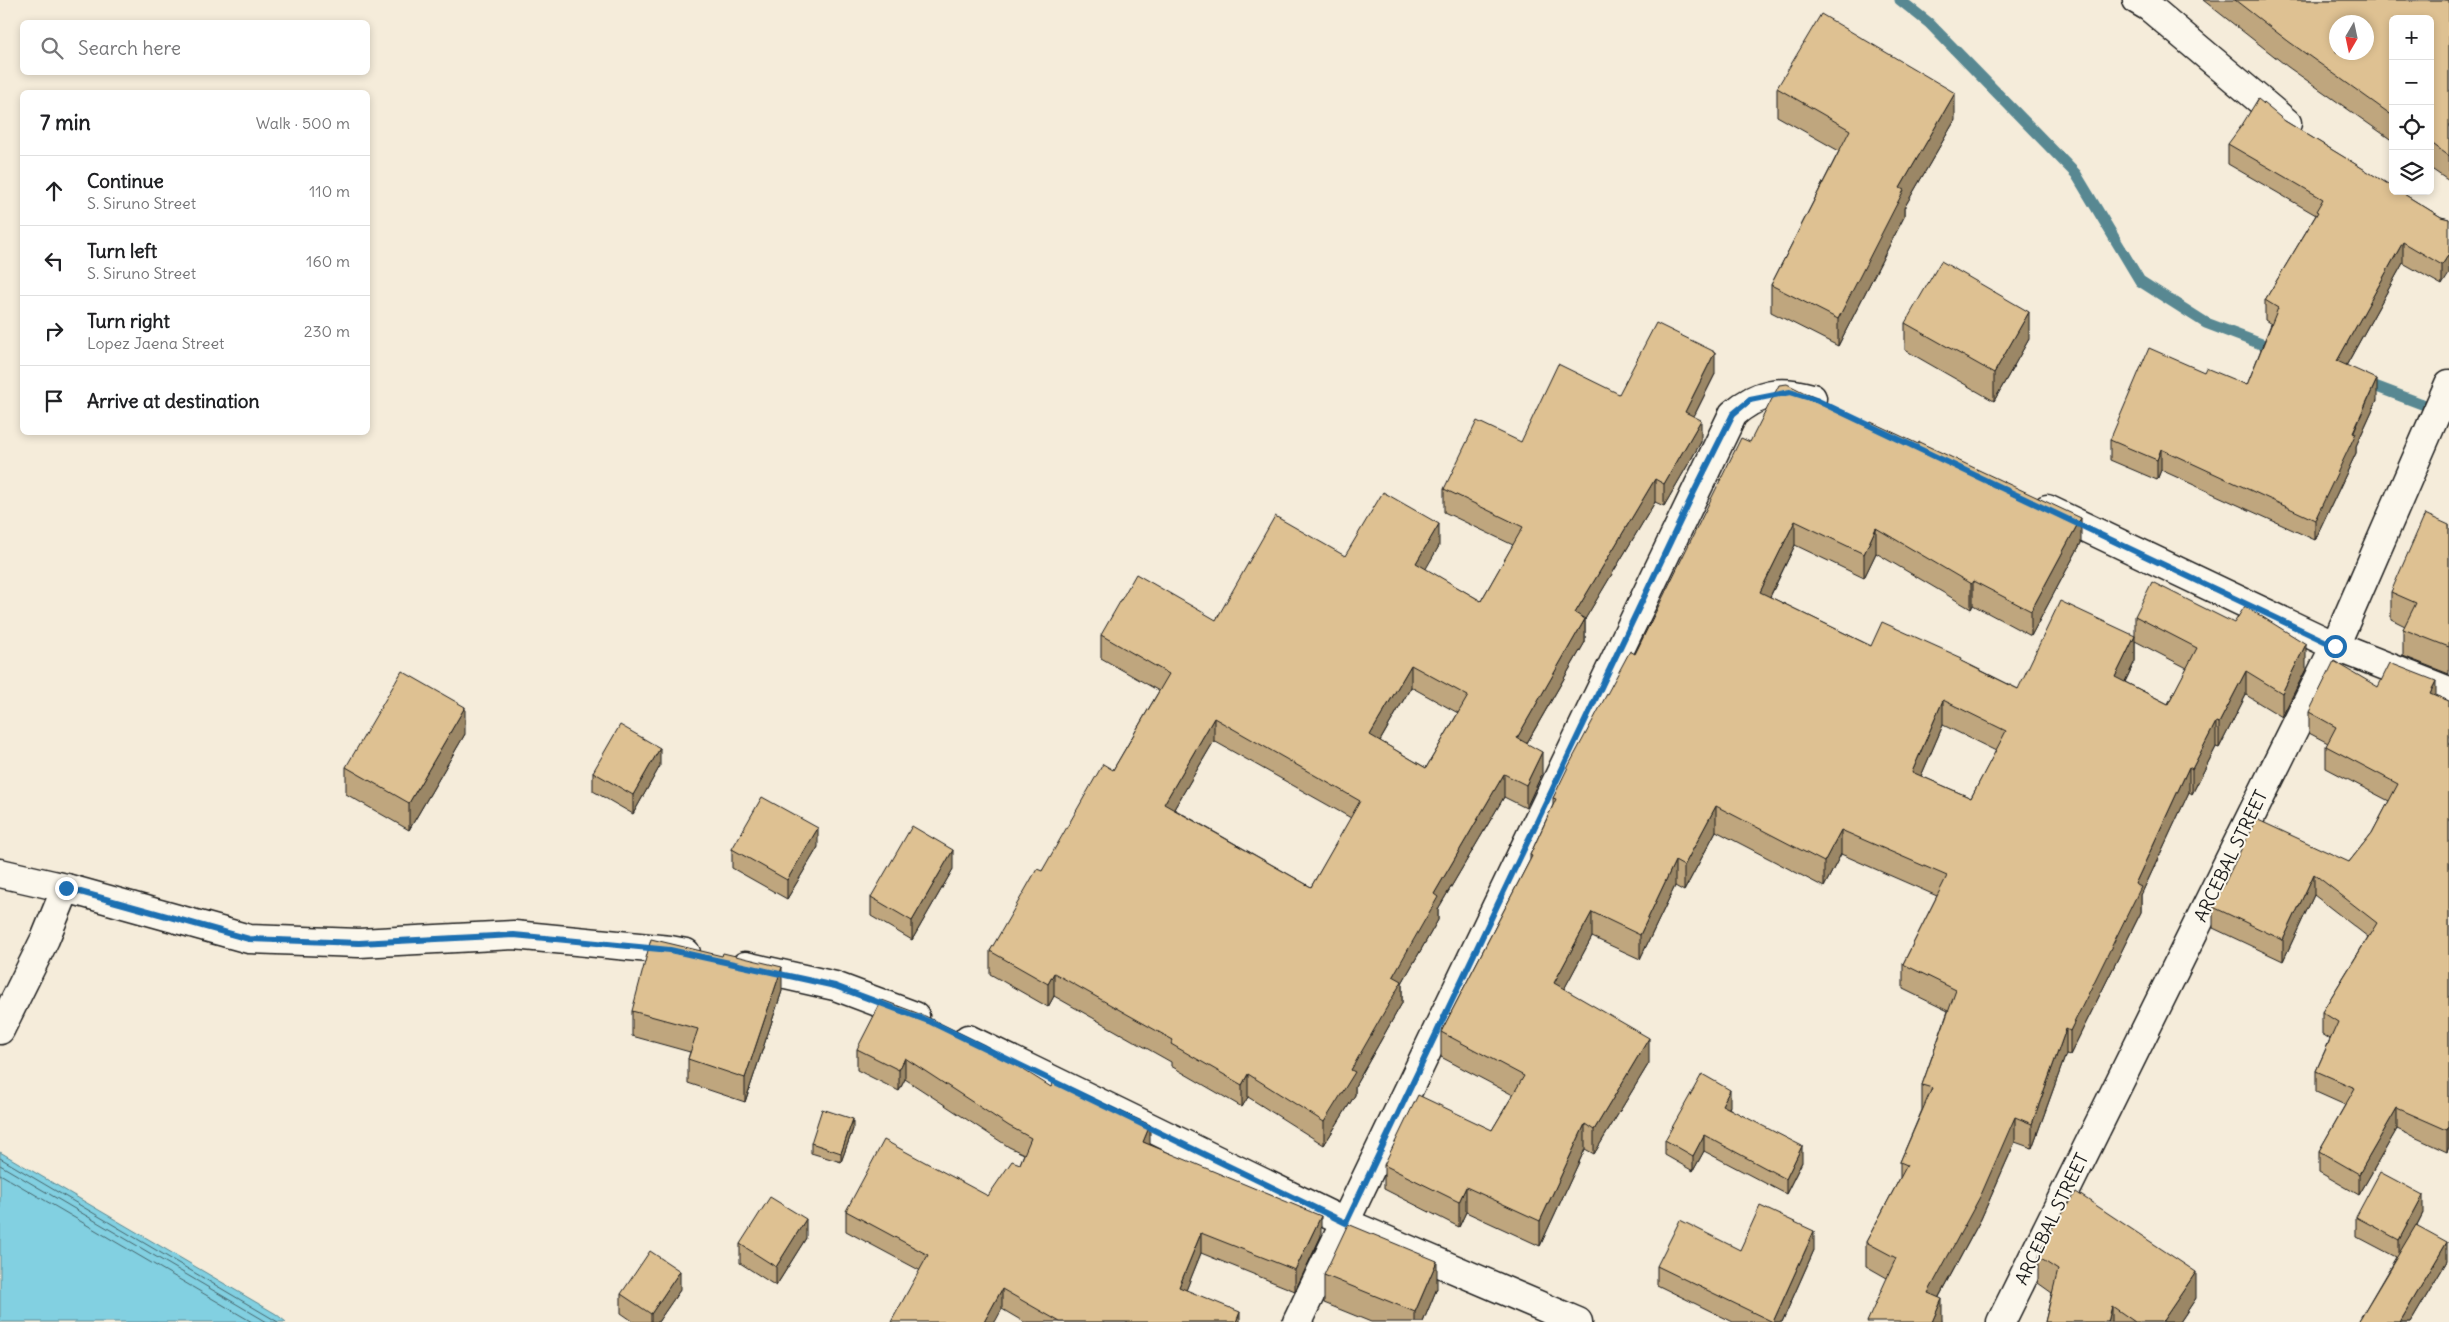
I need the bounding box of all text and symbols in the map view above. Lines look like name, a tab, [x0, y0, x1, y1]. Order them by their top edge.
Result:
north arrow	[2329, 15, 2374, 60]
map controls	[2389, 15, 2434, 195]
button: +	[2389, 15, 2434, 60]
search box	[20, 20, 370, 75]
icon: search	[38, 34, 66, 62]
text: Search here	[78, 36, 181, 60]
button: −	[2389, 60, 2434, 105]
button: locate	[2389, 105, 2434, 150]
text: 7 min	[40, 109, 91, 136]
text: Walk · 500 m	[256, 113, 350, 133]
button: layers	[2389, 150, 2434, 195]
text: Continue	[87, 169, 164, 193]
icon: ahead	[40, 177, 68, 205]
text: 110 m	[309, 181, 350, 201]
text: S. Siruno Street	[87, 193, 196, 213]
text: Turn left	[87, 239, 157, 263]
icon: left	[40, 247, 68, 275]
text: 160 m	[306, 251, 350, 271]
text: S. Siruno Street	[87, 263, 196, 283]
text: Turn right	[87, 309, 170, 333]
icon: right	[40, 317, 68, 345]
text: 230 m	[304, 321, 350, 341]
text: Lopez Jaena Street	[87, 333, 224, 353]
icon: arrive	[40, 387, 68, 415]
text: Arrive at destination	[87, 389, 260, 413]
route start	[2324, 635, 2347, 658]
street label: ARCEBAL STREET	[2189, 786, 2272, 926]
route end	[55, 877, 78, 900]
street label: ARCEBAL STREET	[2010, 1149, 2093, 1289]

